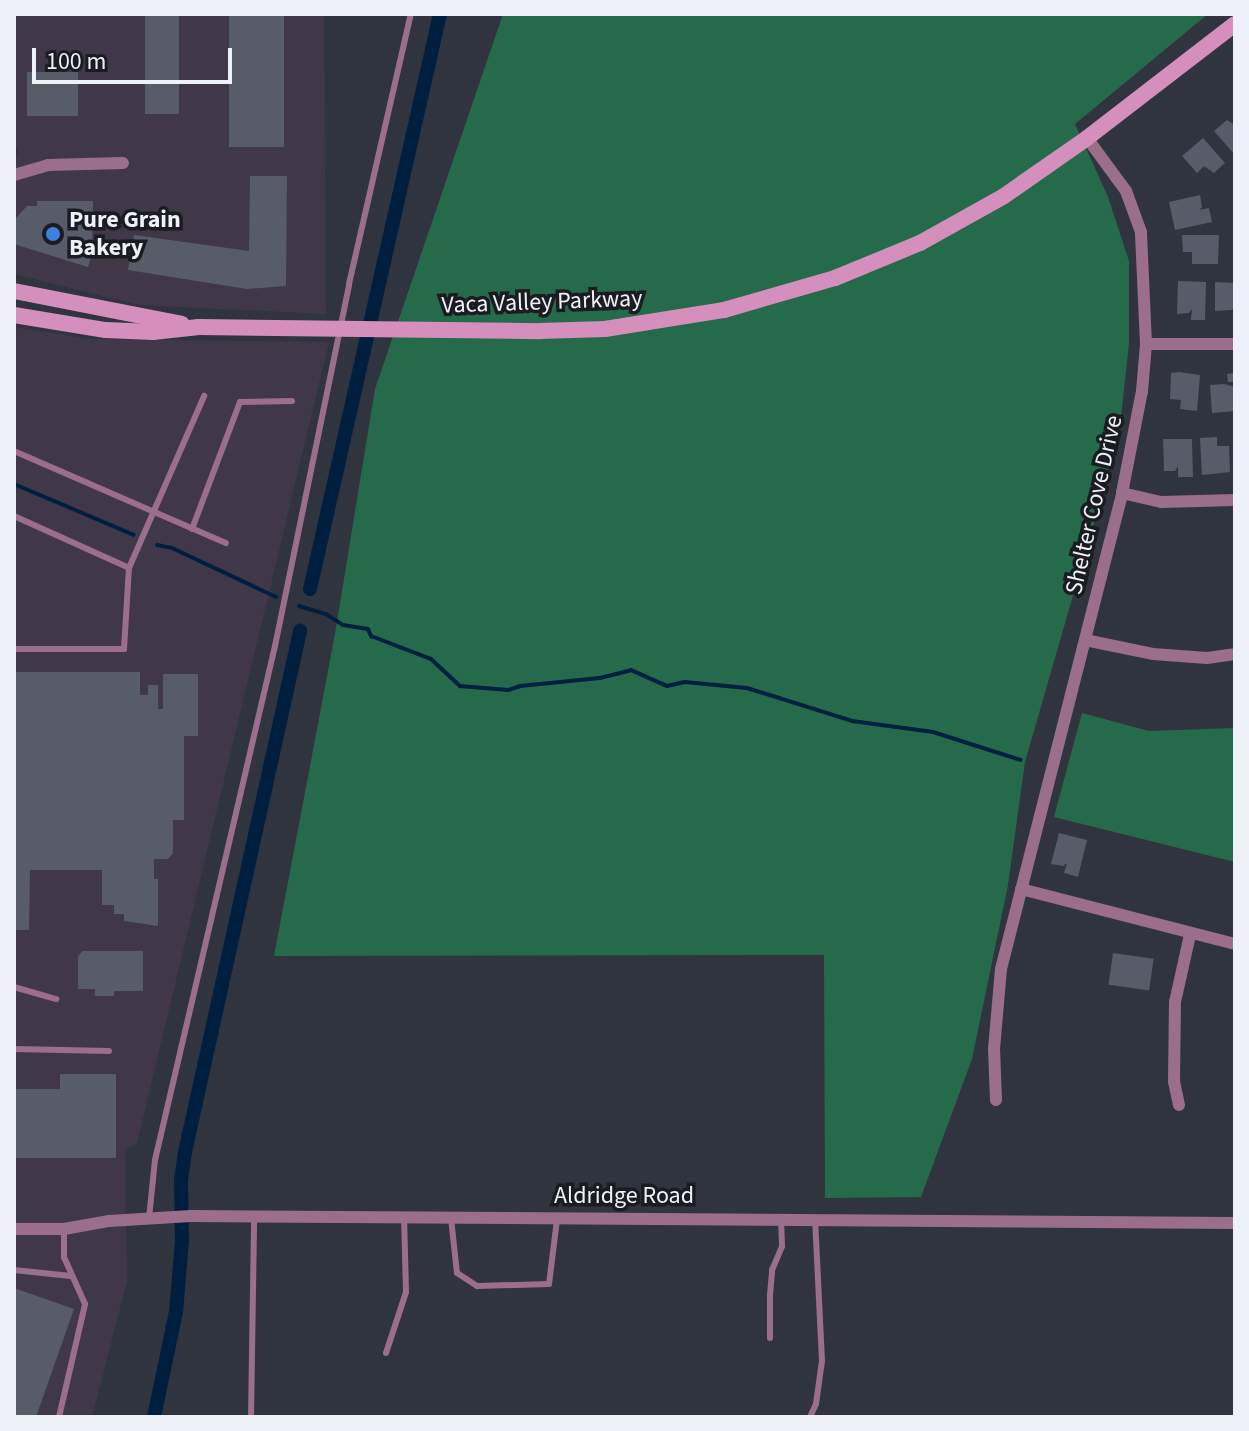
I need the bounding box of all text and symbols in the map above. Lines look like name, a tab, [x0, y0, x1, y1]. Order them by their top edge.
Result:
scale bar	[36, 32, 236, 82]
text: 100 m	[46, 44, 106, 79]
place label: Pure Grain Bakery	[69, 206, 181, 262]
marker: Pure Grain Bakery	[44, 225, 62, 243]
street label: Vaca Valley Parkway	[441, 284, 643, 320]
street label: Shelter Cove Drive	[1059, 413, 1129, 597]
street label: Aldridge Road	[554, 1182, 694, 1210]

